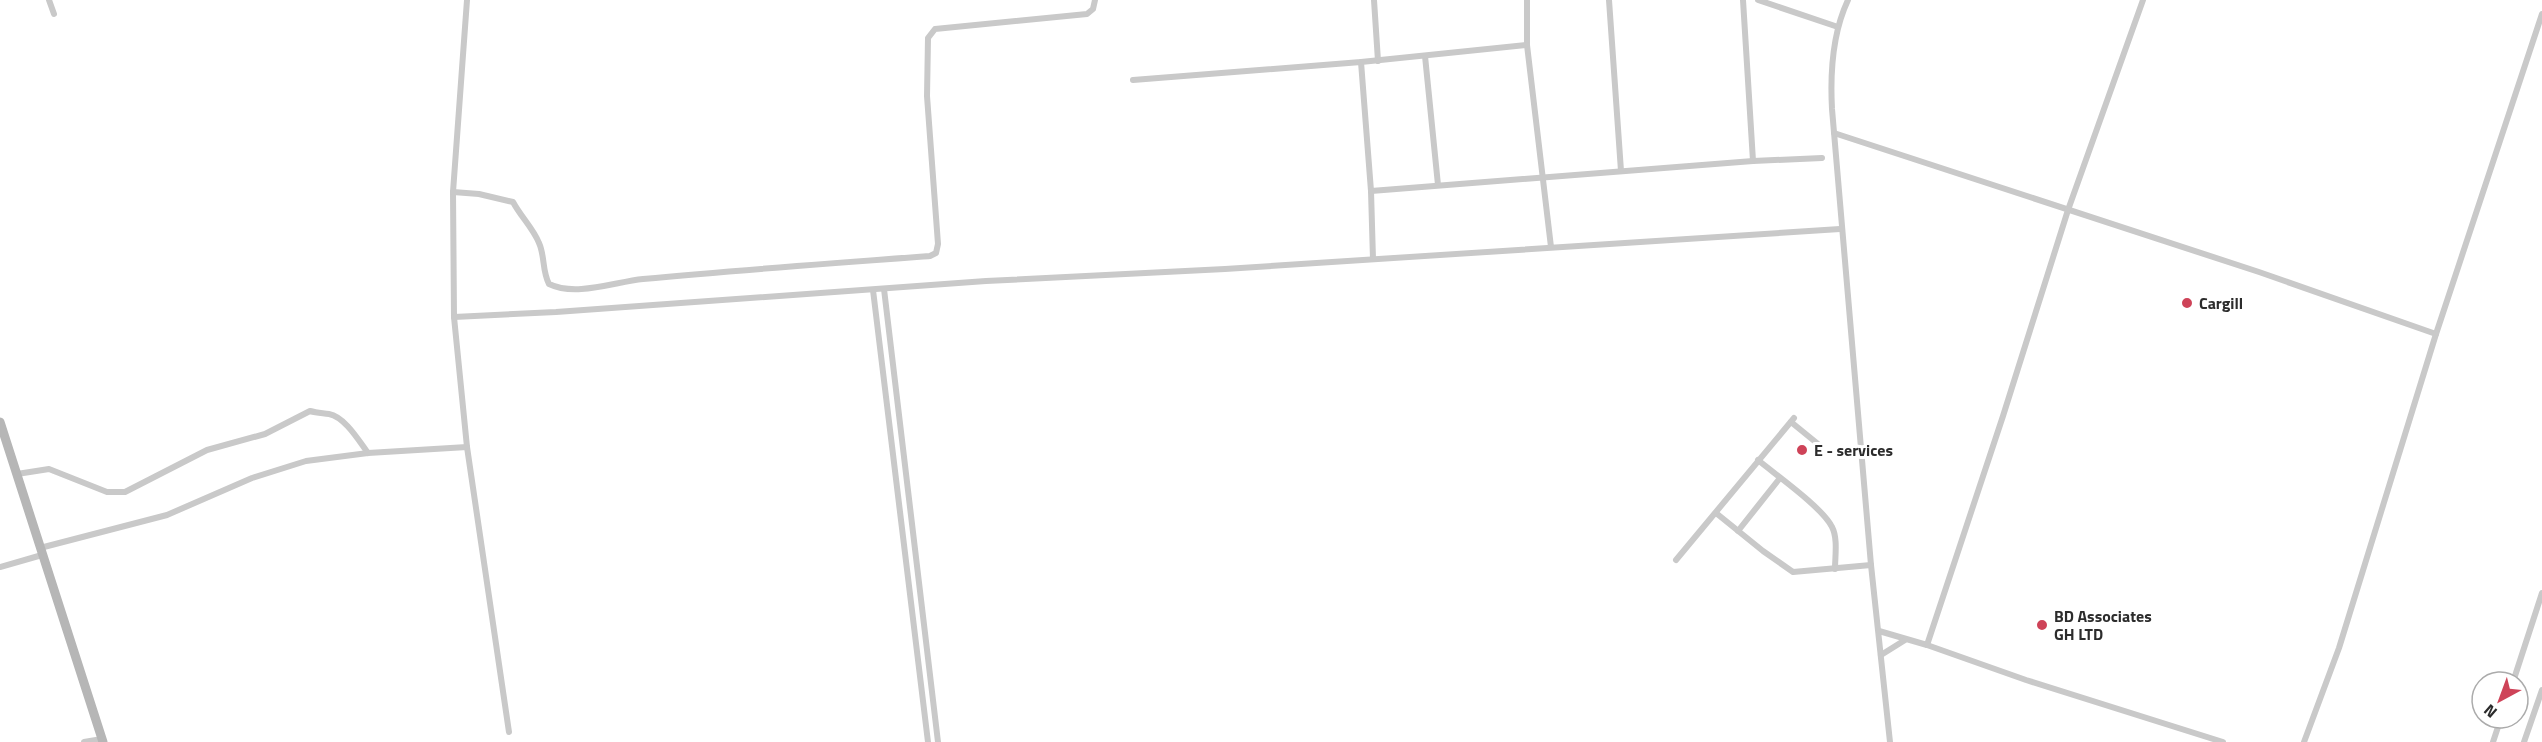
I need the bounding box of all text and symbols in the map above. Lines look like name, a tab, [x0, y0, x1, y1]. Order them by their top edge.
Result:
place label: Cargill	[2199, 291, 2243, 315]
marker: Cargill	[2180, 296, 2194, 310]
place label: E - services	[1814, 438, 1893, 462]
marker: E - services	[1795, 443, 1809, 457]
place label: BD Associates GH LTD	[2054, 604, 2152, 646]
marker: BD Associates GH LTD	[2035, 618, 2049, 632]
north arrow	[2470, 670, 2530, 730]
text: N	[2478, 699, 2502, 724]

